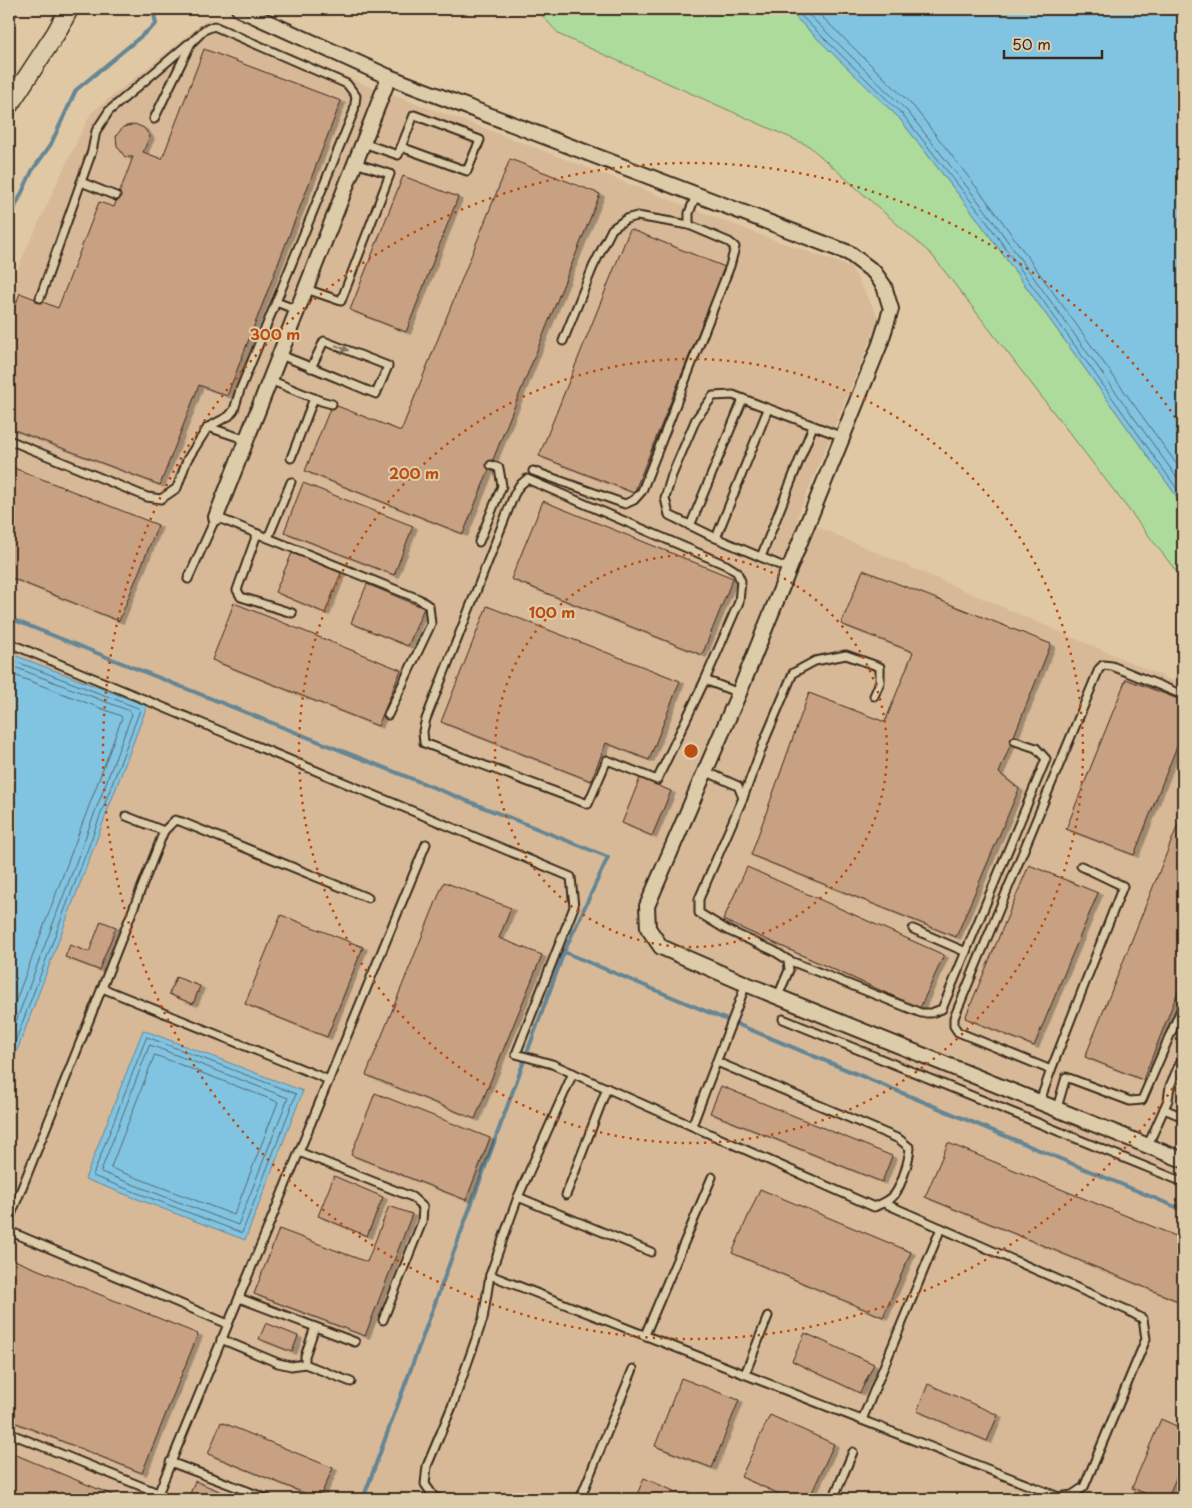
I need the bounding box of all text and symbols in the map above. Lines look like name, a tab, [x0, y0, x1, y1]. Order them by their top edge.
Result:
scale bar	[1004, 28, 1102, 60]
text: 50 m	[1012, 32, 1051, 55]
text: 300 m	[250, 322, 300, 345]
one-way arrow	[334, 345, 349, 352]
text: 200 m	[389, 461, 439, 484]
text: 100 m	[529, 600, 575, 623]
centre of rings	[682, 742, 700, 760]

